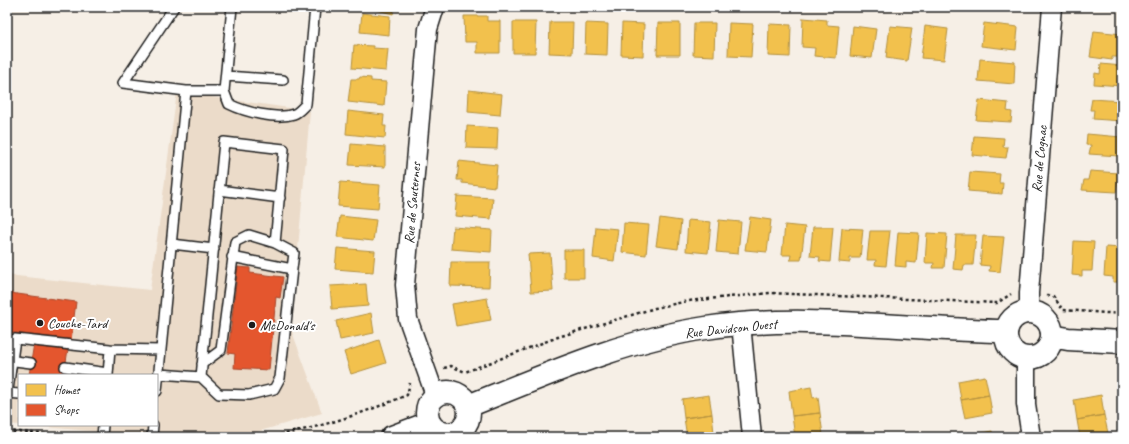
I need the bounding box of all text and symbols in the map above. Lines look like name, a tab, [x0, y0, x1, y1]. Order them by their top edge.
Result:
street label: Rue de Cognac	[1028, 124, 1051, 193]
street label: Rue de Sauternes	[400, 161, 425, 244]
place label: Couche-Tard	[48, 315, 109, 332]
street label: Rue Davidson Ouest	[684, 315, 780, 342]
place label: McDonald's	[260, 317, 316, 334]
marker: Couche-Tard	[35, 318, 45, 328]
marker: McDonald's	[247, 320, 257, 330]
legend	[18, 374, 158, 426]
text: Homes	[54, 382, 81, 398]
text: Shops	[54, 402, 79, 418]

